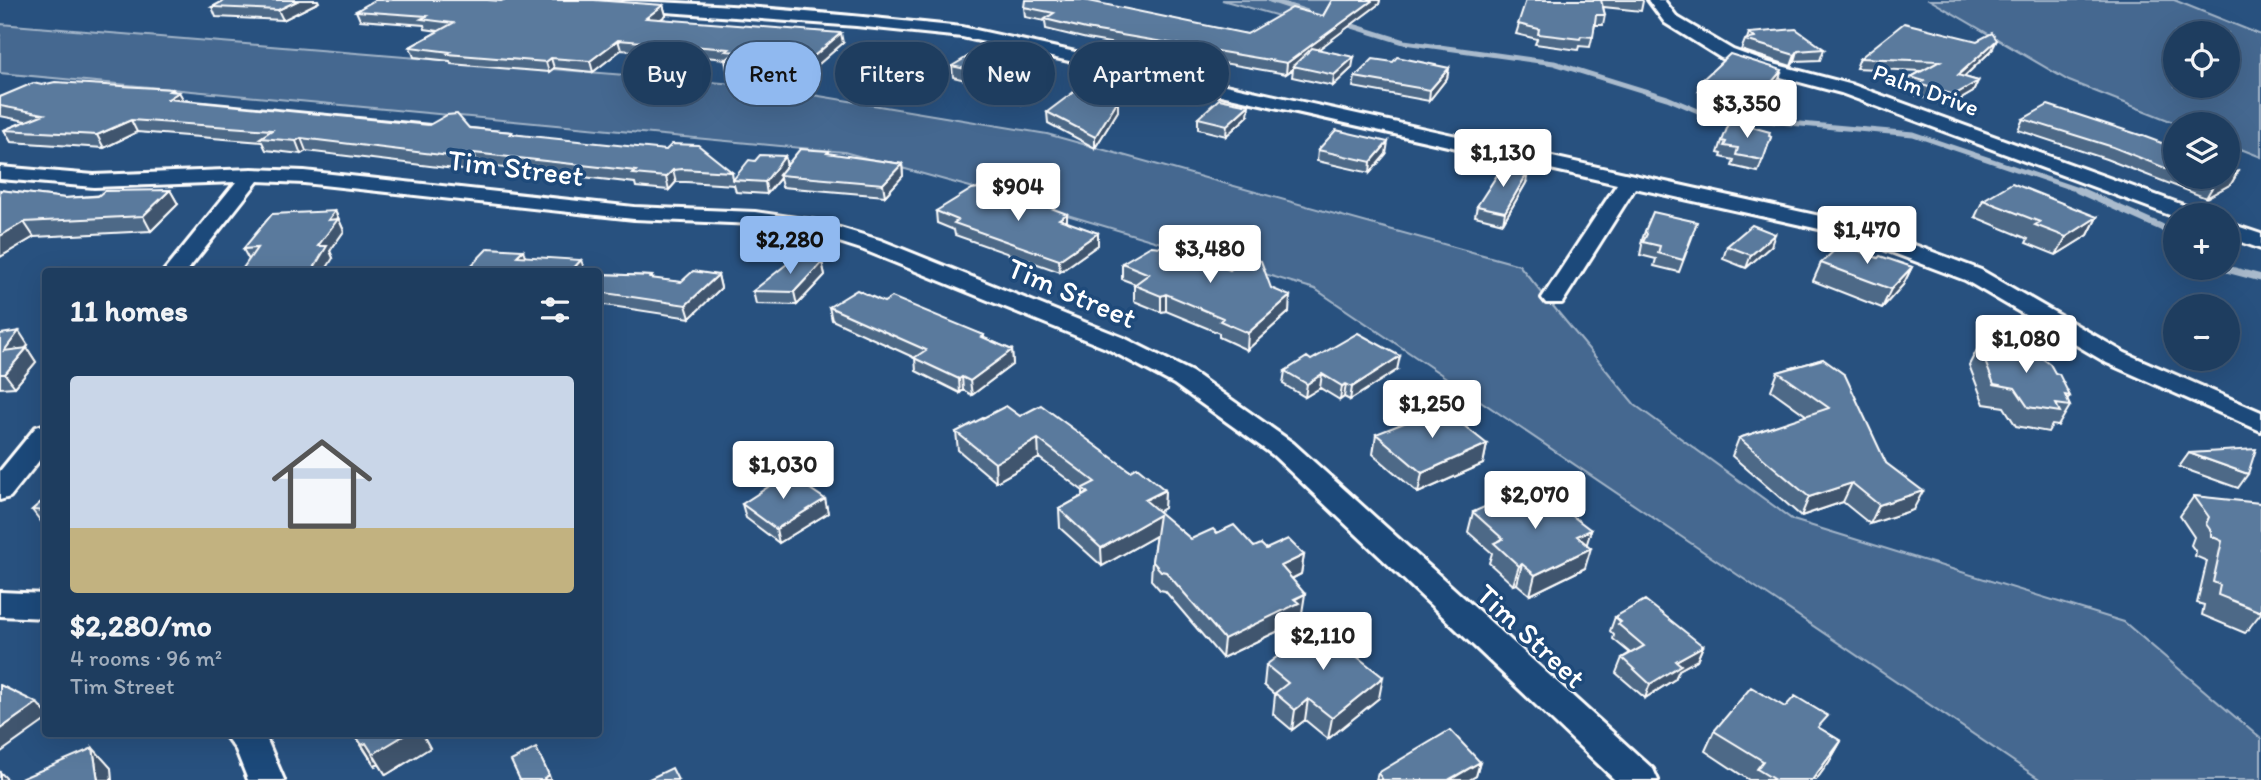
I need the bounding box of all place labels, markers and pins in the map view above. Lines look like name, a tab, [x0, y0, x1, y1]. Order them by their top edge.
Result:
pin: $3,350	[1690, 80, 1804, 140]
pin: $1,130	[1446, 130, 1560, 189]
pin: $904	[977, 164, 1059, 223]
pin: $1,470	[1810, 206, 1924, 266]
pin: $2,280	[733, 216, 847, 276]
pin: $3,480	[1153, 226, 1267, 285]
pin: $1,080	[1969, 316, 2083, 375]
pin: $1,250	[1375, 380, 1489, 440]
pin: $1,030	[726, 442, 840, 501]
pin: $2,070	[1478, 472, 1592, 531]
pin: $2,110	[1266, 612, 1380, 672]

